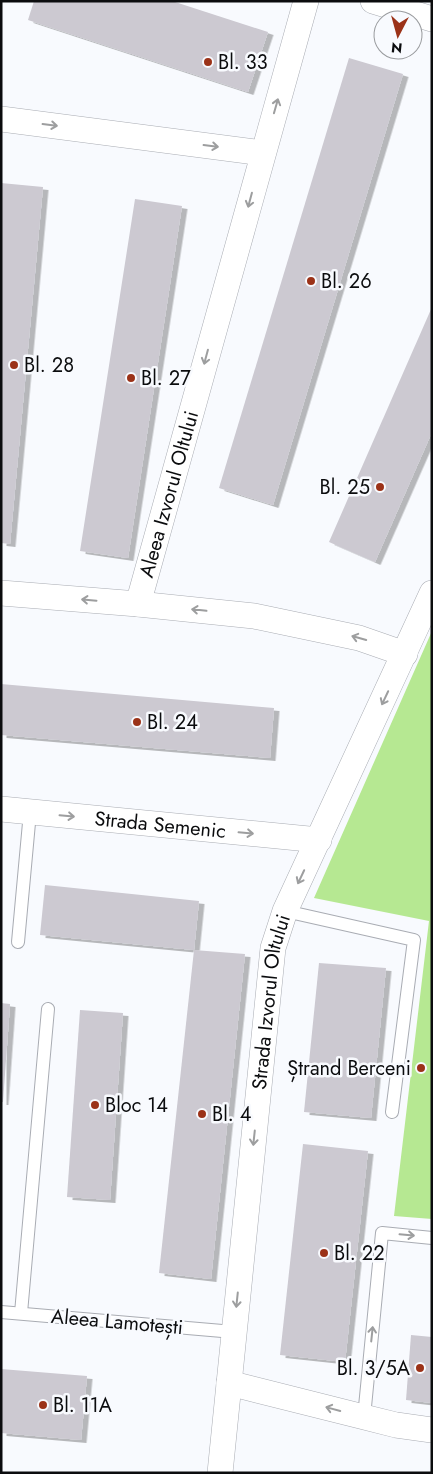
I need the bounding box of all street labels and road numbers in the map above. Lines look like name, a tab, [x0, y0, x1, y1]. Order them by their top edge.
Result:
street label: Aleea Izvorul Oltului	[132, 407, 206, 581]
street label: Strada Semenic	[93, 804, 227, 845]
street label: Strada Izvorul Oltului	[244, 910, 298, 1091]
street label: Aleea Lamotești	[50, 1302, 184, 1342]

